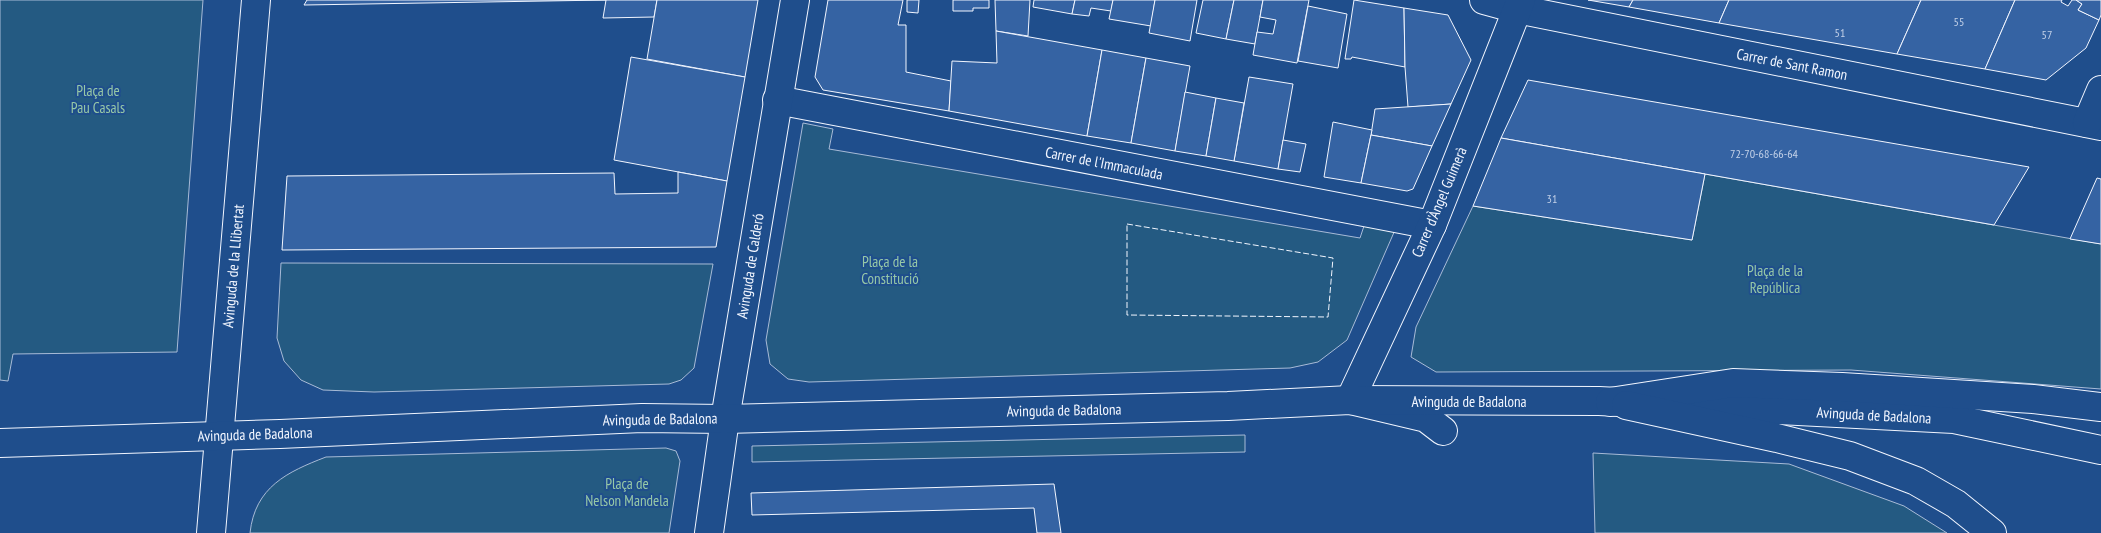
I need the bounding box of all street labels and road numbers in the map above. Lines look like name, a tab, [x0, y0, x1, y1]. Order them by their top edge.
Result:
street label: Carrer de Sant Ramon	[1735, 44, 1849, 84]
street label: Carrer de l'Immaculada	[1044, 142, 1164, 184]
street label: Carrer d'Àngel Guimerà	[1407, 144, 1471, 260]
street label: Avinguda de la Llibertat	[218, 203, 248, 329]
street label: Avinguda de Calderó	[732, 212, 768, 320]
street label: Avinguda de Badalona	[1412, 392, 1526, 411]
street label: Avinguda de Badalona	[1006, 399, 1122, 421]
street label: Avinguda de Badalona	[1816, 403, 1932, 427]
street label: Avinguda de Badalona	[602, 408, 718, 430]
street label: Avinguda de Badalona	[197, 422, 313, 446]

